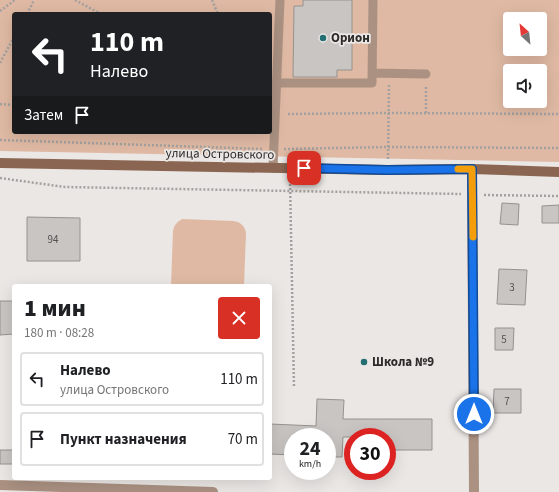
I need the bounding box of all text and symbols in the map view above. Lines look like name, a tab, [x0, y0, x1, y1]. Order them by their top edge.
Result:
north arrow	[503, 12, 547, 56]
map controls	[503, 12, 547, 108]
text: 110 m	[90, 22, 164, 62]
icon: left	[24, 28, 76, 80]
place label: Орион	[331, 29, 370, 47]
marker: Орион	[318, 33, 328, 43]
text: Налево	[90, 59, 148, 84]
button: sound	[503, 64, 547, 108]
icon: arrive	[71, 104, 93, 126]
text: Затем	[24, 105, 63, 126]
street label: улица Островского	[165, 144, 275, 164]
pin	[287, 151, 321, 185]
icon: arrive	[293, 157, 315, 179]
house number: 94	[48, 232, 59, 247]
house number: 3	[509, 280, 515, 295]
text: 1 мин	[24, 291, 86, 326]
button: close	[218, 297, 260, 339]
text: 180 m · 08:28	[24, 324, 94, 342]
house number: 5	[501, 332, 507, 347]
place label: Школа №9	[372, 353, 434, 371]
marker: Школа №9	[359, 357, 369, 367]
text: Налево	[60, 360, 111, 381]
icon: left	[26, 368, 48, 390]
text: 110 m	[220, 369, 258, 390]
text: улица Островского	[60, 381, 169, 399]
position arrow	[453, 393, 495, 435]
house number: 7	[504, 394, 510, 409]
icon: arrive	[26, 428, 48, 450]
speed limit sign: 30	[344, 428, 396, 480]
text: Пункт назначения	[60, 429, 187, 450]
text: 70 m	[228, 429, 258, 450]
text: 24	[299, 435, 321, 463]
text: km/h	[299, 457, 321, 471]

